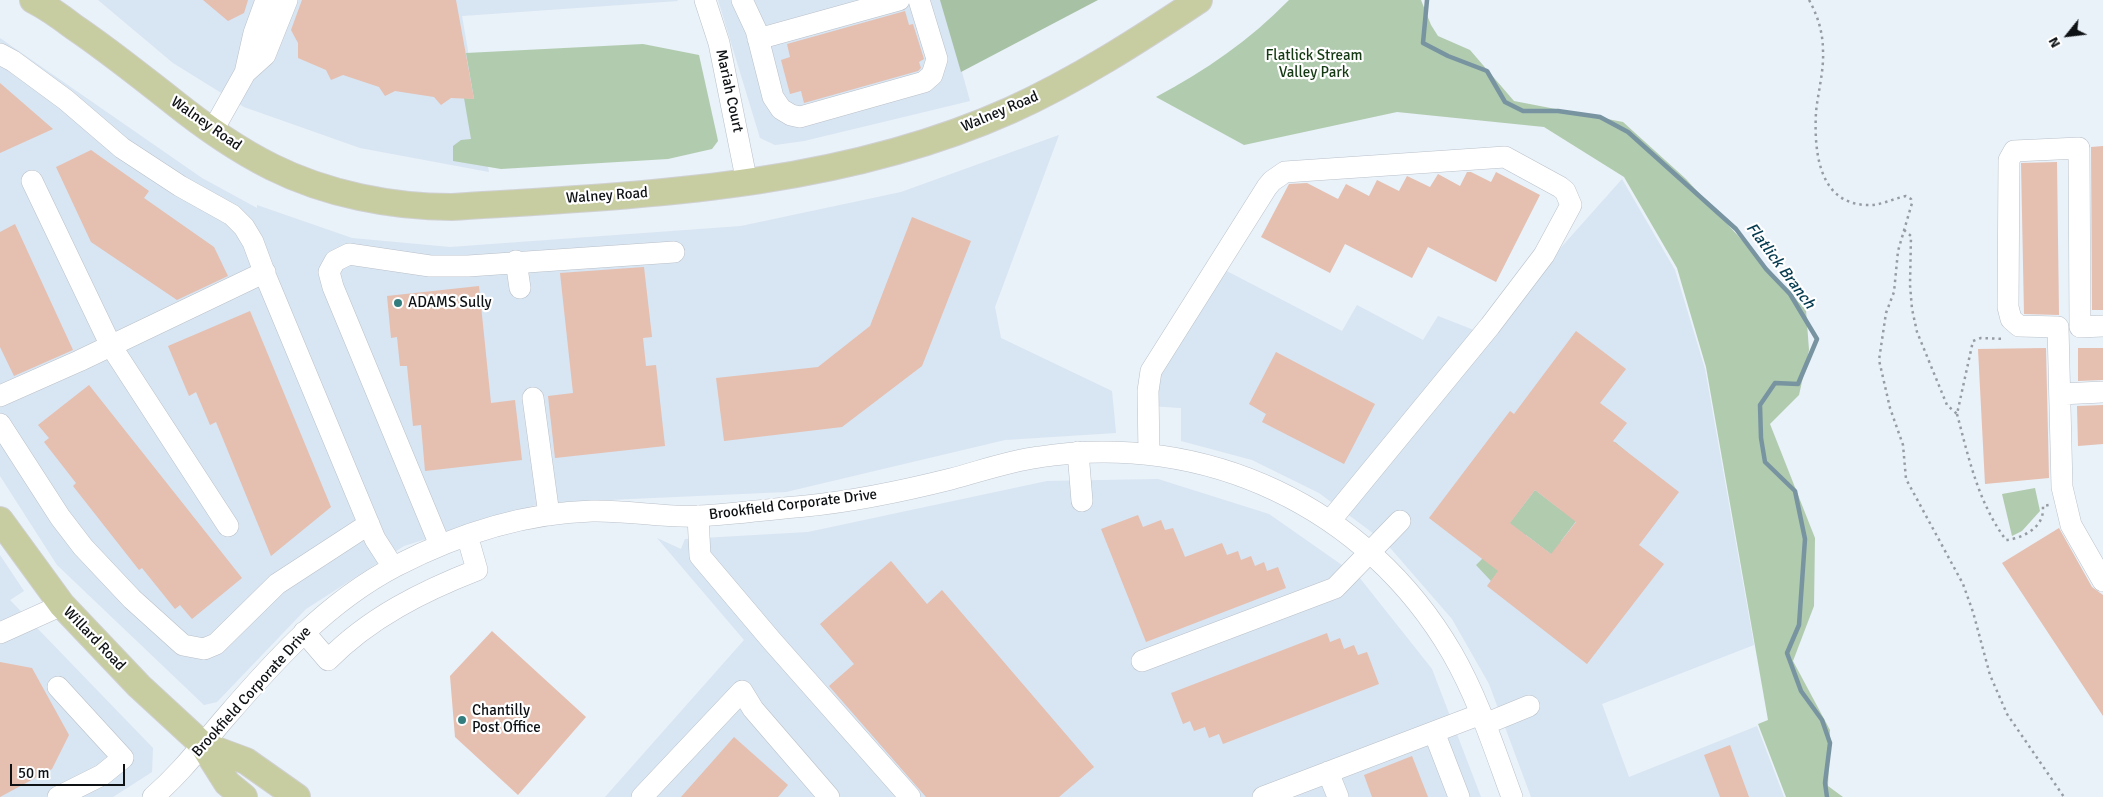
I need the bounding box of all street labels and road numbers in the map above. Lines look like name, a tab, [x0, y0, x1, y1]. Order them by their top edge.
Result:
street label: Mariah Court	[711, 48, 747, 134]
street label: Walney Road	[959, 88, 1041, 136]
street label: Walney Road	[167, 93, 245, 155]
street label: Walney Road	[565, 184, 649, 208]
street label: Brookfield Corporate Drive	[708, 486, 878, 524]
street label: Willard Road	[59, 603, 129, 675]
street label: Brookfield Corporate Drive	[189, 623, 315, 761]

